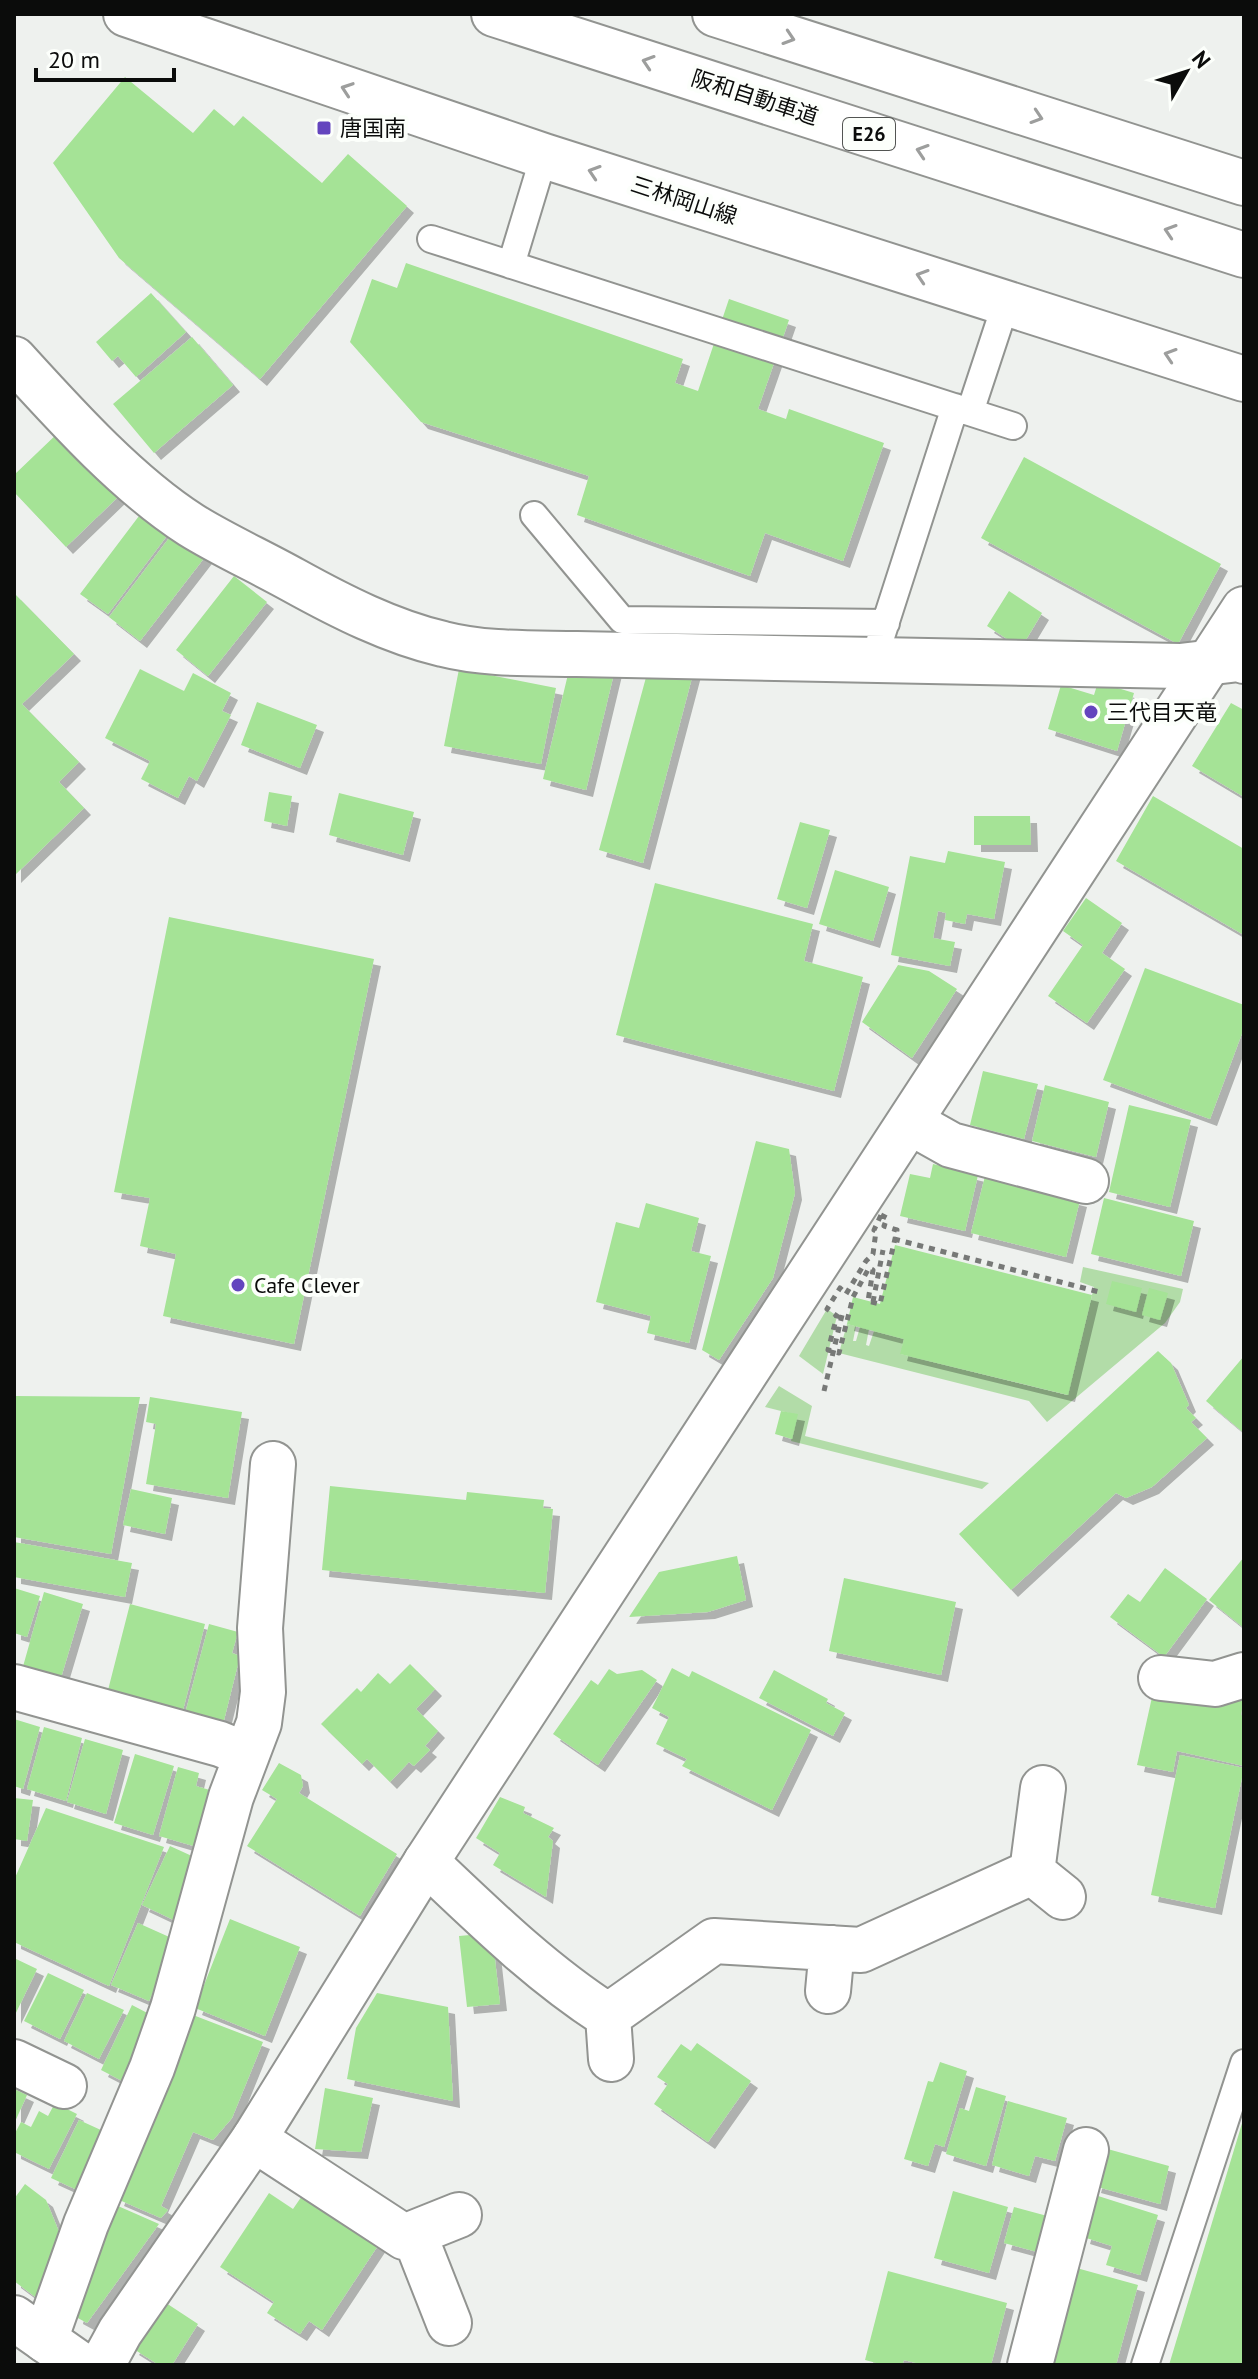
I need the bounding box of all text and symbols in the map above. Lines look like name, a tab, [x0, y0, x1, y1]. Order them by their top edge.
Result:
one-way arrow	[782, 28, 796, 44]
scale bar	[36, 32, 174, 82]
north arrow	[1146, 32, 1226, 112]
text: 20 m	[48, 44, 100, 75]
text: N	[1186, 45, 1217, 74]
one-way arrow	[642, 55, 656, 71]
street label: 阪和自動車道	[688, 63, 822, 131]
one-way arrow	[341, 83, 355, 99]
one-way arrow	[1029, 108, 1043, 124]
place label: 唐国南	[340, 114, 406, 142]
road number: E26	[843, 118, 895, 150]
marker: 唐国南	[315, 119, 333, 137]
one-way arrow	[916, 144, 930, 160]
one-way arrow	[588, 165, 601, 181]
street label: 三林岡山線	[627, 170, 741, 230]
one-way arrow	[1163, 224, 1177, 240]
one-way arrow	[916, 269, 929, 285]
one-way arrow	[1163, 348, 1177, 364]
place label: 三代目天竜	[1107, 698, 1217, 726]
marker: 三代目天竜	[1082, 703, 1100, 721]
place label: Cafe Clever	[254, 1271, 360, 1299]
marker: Cafe Clever	[229, 1276, 247, 1294]

